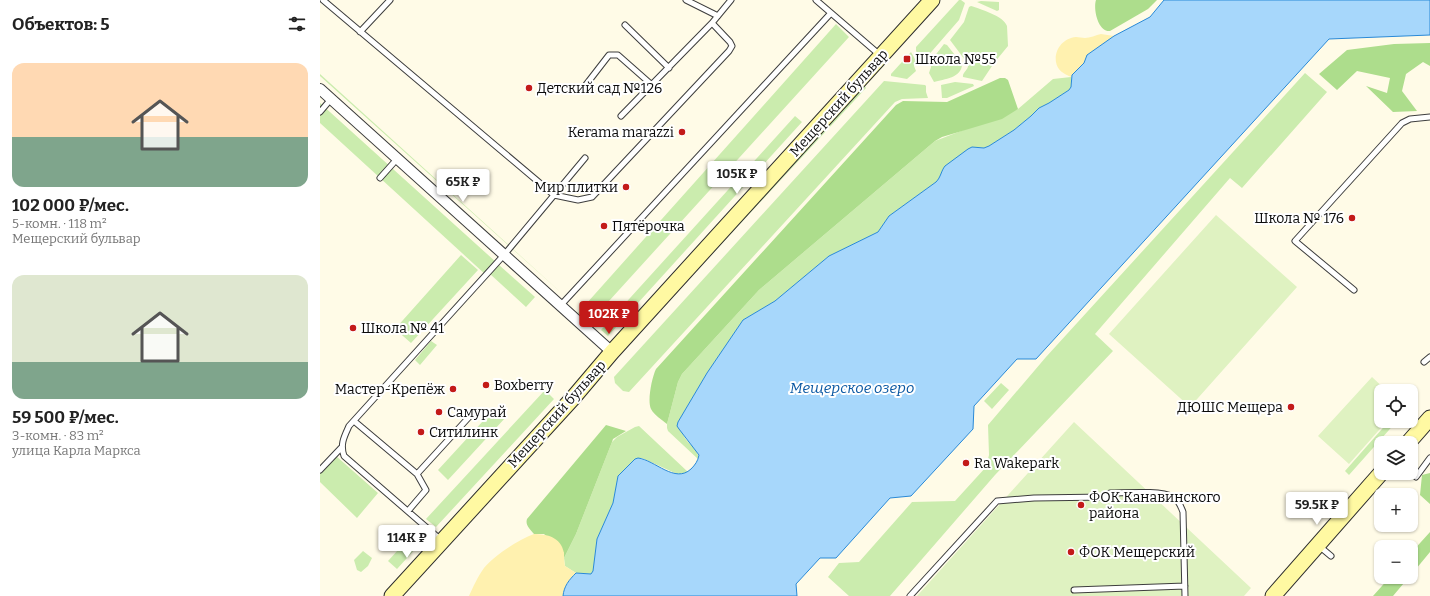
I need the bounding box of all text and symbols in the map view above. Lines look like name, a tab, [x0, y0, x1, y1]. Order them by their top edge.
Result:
icon: filters	[286, 13, 308, 35]
text: Объектов: 5	[12, 14, 110, 35]
street label: Мещерский бульвар	[786, 46, 892, 160]
place label: Школа №55	[915, 51, 996, 68]
marker: Школа №55	[902, 54, 912, 64]
place label: Детский сад №126	[537, 80, 662, 97]
marker: Детский сад №126	[524, 83, 534, 93]
icon: home	[124, 89, 196, 161]
place label: Kerama marazzi	[568, 124, 674, 141]
marker: Kerama marazzi	[677, 127, 687, 137]
pin: 105K ₽	[704, 161, 770, 195]
text: 105K ₽	[716, 166, 758, 181]
pin: 65K ₽	[435, 169, 491, 203]
text: 65K ₽	[446, 174, 480, 189]
place label: Мир плитки	[534, 179, 618, 196]
marker: Мир плитки	[621, 182, 631, 192]
text: 102 000 ₽/мес.	[12, 195, 129, 216]
place label: Школа № 176	[1254, 210, 1344, 227]
marker: Школа № 176	[1347, 213, 1357, 223]
text: 5-комн. · 118 m²	[12, 216, 107, 231]
place label: Пятёрочка	[612, 218, 685, 235]
marker: Пятёрочка	[599, 221, 609, 231]
text: Мещерский бульвар	[12, 231, 141, 246]
icon: home	[124, 301, 196, 373]
pin: 102K ₽	[576, 301, 642, 335]
text: 102K ₽	[588, 306, 630, 321]
place label: Школа № 41	[361, 320, 444, 337]
marker: Школа № 41	[348, 323, 358, 333]
street label: Мещерский бульвар	[504, 357, 610, 471]
place label: Boxberry	[494, 377, 554, 394]
water label: Мещерское озеро	[790, 379, 914, 397]
marker: Boxberry	[481, 380, 491, 390]
place label: Мастер-Крепёж	[335, 381, 445, 398]
marker: Мастер-Крепёж	[448, 384, 458, 394]
map controls	[1374, 384, 1418, 584]
button: locate	[1374, 384, 1418, 428]
place label: ДЮШС Мещера	[1177, 399, 1283, 416]
marker: ДЮШС Мещера	[1286, 402, 1296, 412]
place label: Самурай	[447, 404, 506, 421]
text: 59 500 ₽/мес.	[12, 407, 119, 428]
marker: Самурай	[434, 407, 444, 417]
place label: Ситилинк	[429, 424, 499, 441]
marker: Ситилинк	[416, 427, 426, 437]
text: 3-комн. · 83 m²	[12, 428, 104, 443]
button: layers	[1374, 436, 1418, 480]
text: улица Карла Маркса	[12, 443, 141, 458]
place label: Ra Wakepark	[974, 455, 1059, 472]
marker: Ra Wakepark	[961, 458, 971, 468]
button: +	[1374, 488, 1418, 532]
place label: ФОК Канавинского района	[1089, 489, 1221, 522]
pin: 59.5K ₽	[1280, 492, 1354, 526]
text: 59.5K ₽	[1295, 497, 1339, 512]
marker: ФОК Канавинского района	[1076, 500, 1086, 510]
pin: 114K ₽	[374, 525, 440, 559]
text: 114K ₽	[387, 530, 427, 545]
button: −	[1374, 540, 1418, 584]
place label: ФОК Мещерский	[1079, 544, 1195, 561]
marker: ФОК Мещерский	[1066, 547, 1076, 557]

